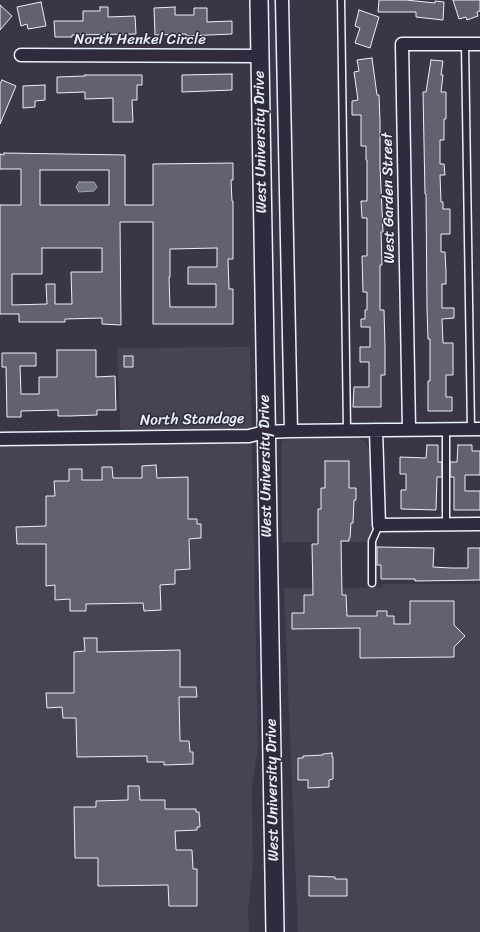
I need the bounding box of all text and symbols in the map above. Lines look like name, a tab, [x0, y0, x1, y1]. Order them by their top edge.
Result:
street label: North Henkel Circle	[74, 31, 206, 49]
street label: West University Drive	[251, 70, 271, 214]
street label: West Garden Street	[379, 132, 399, 264]
street label: West University Drive	[256, 394, 276, 538]
street label: North Standage	[140, 410, 244, 430]
street label: West University Drive	[263, 718, 283, 862]

